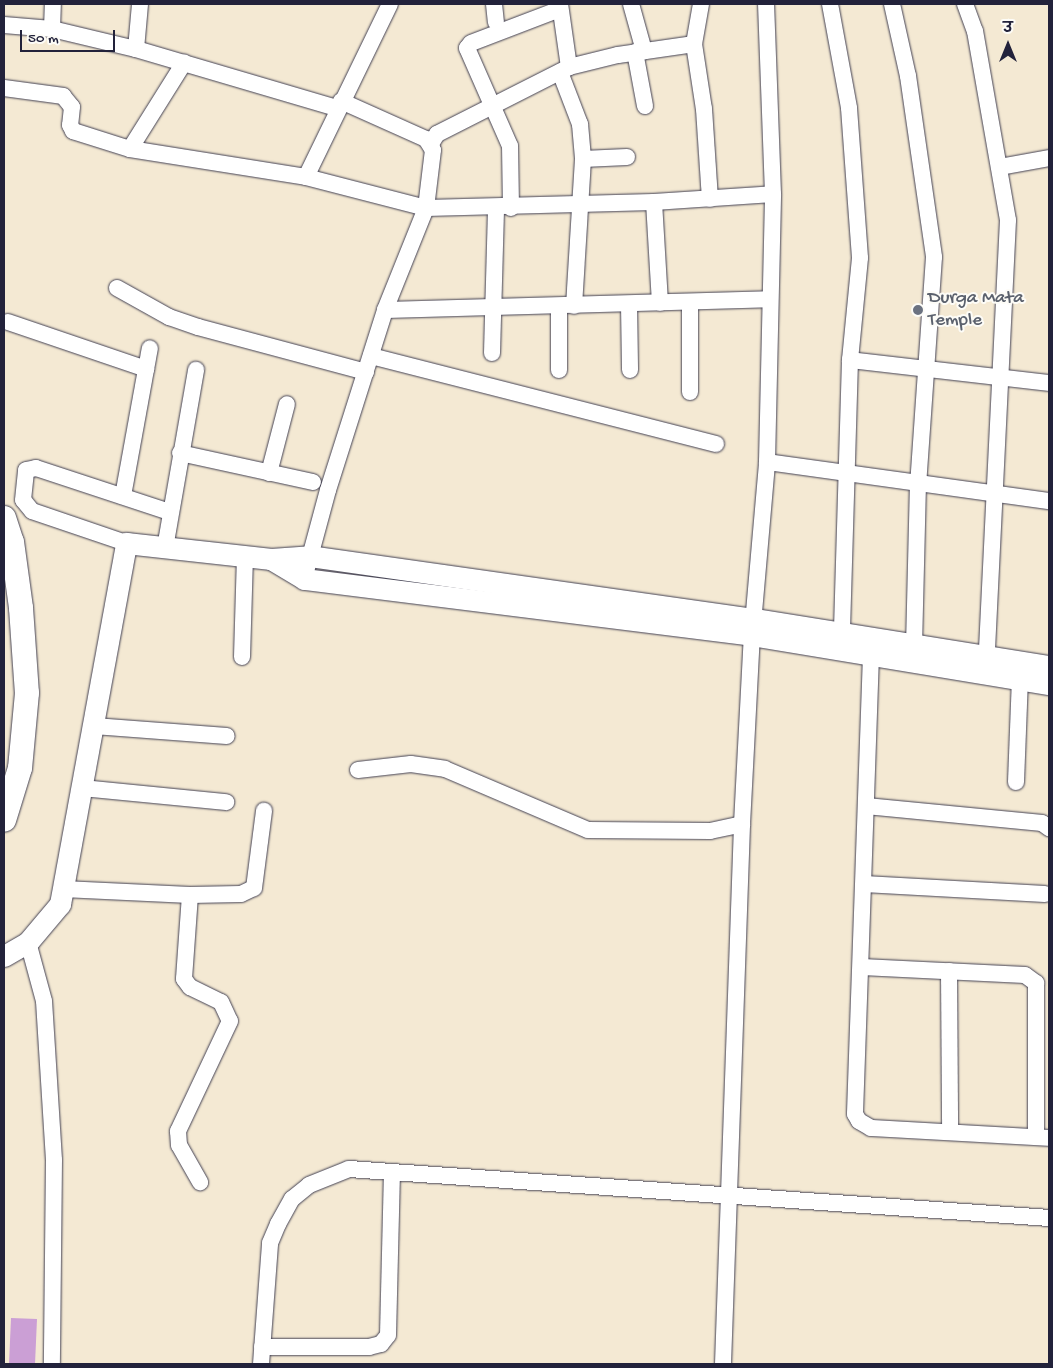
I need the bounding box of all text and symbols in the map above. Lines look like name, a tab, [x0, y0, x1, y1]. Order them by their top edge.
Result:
scale bar	[22, 20, 118, 52]
north arrow	[983, 20, 1033, 70]
text: उ	[1003, 21, 1013, 38]
text: 50 m	[28, 30, 59, 48]
place label: Durga Mata Temple	[928, 288, 1024, 332]
marker: Durga Mata Temple	[912, 304, 924, 316]

